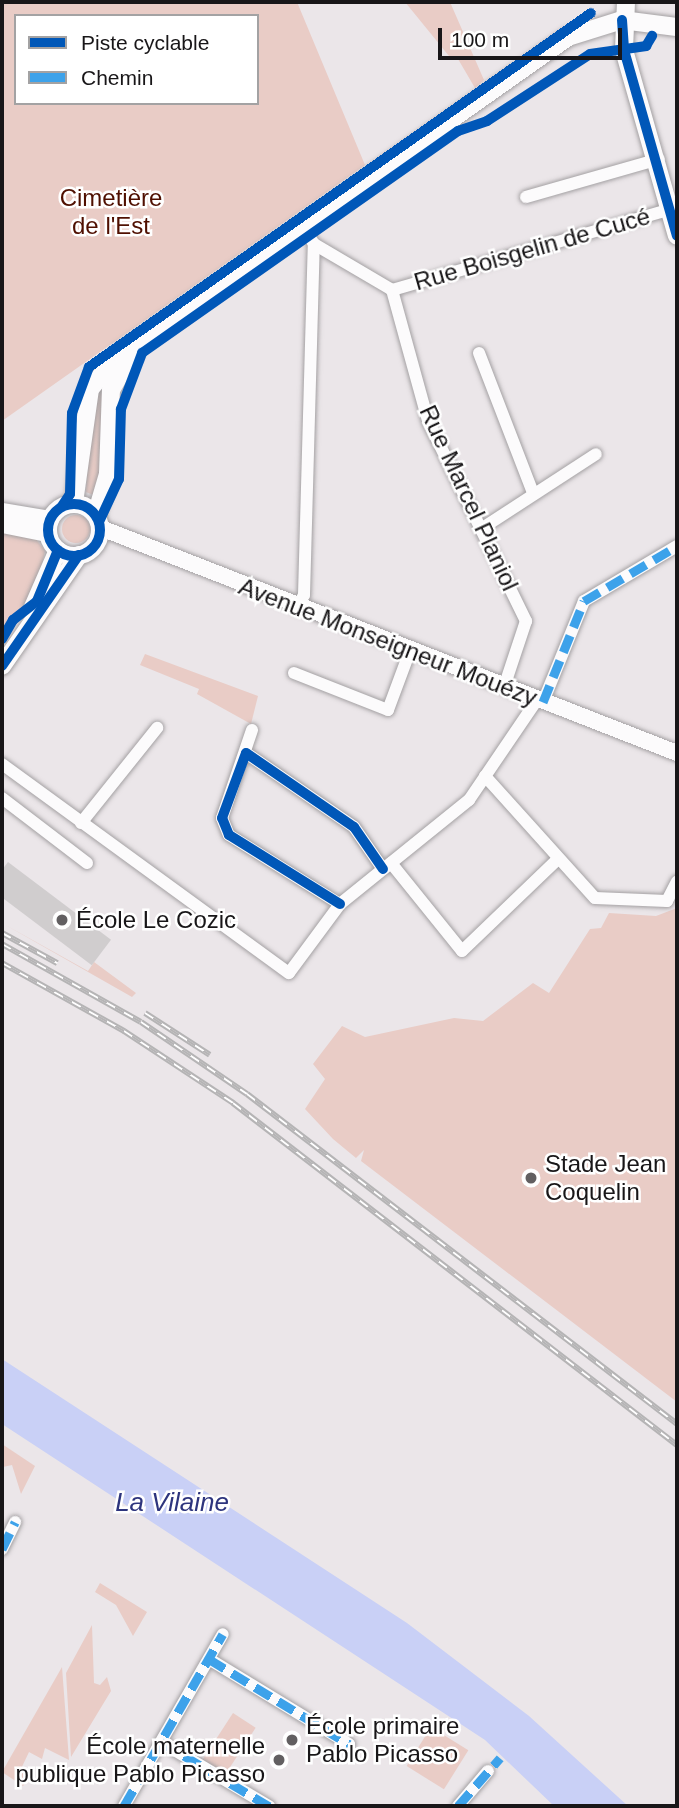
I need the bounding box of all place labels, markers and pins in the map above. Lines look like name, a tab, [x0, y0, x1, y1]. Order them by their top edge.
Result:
place label: École Le Cozic	[76, 906, 236, 934]
marker: École Le Cozic	[54, 912, 70, 928]
place label: Stade Jean Coquelin	[545, 1150, 666, 1206]
marker: Stade Jean Coquelin	[523, 1170, 539, 1186]
place label: École primaire Pablo Picasso	[306, 1712, 459, 1768]
place label: École maternelle publique Pablo Picasso	[15, 1732, 265, 1788]
marker: École primaire Pablo Picasso	[284, 1732, 300, 1748]
marker: École maternelle publique Pablo Picasso	[271, 1752, 287, 1768]

